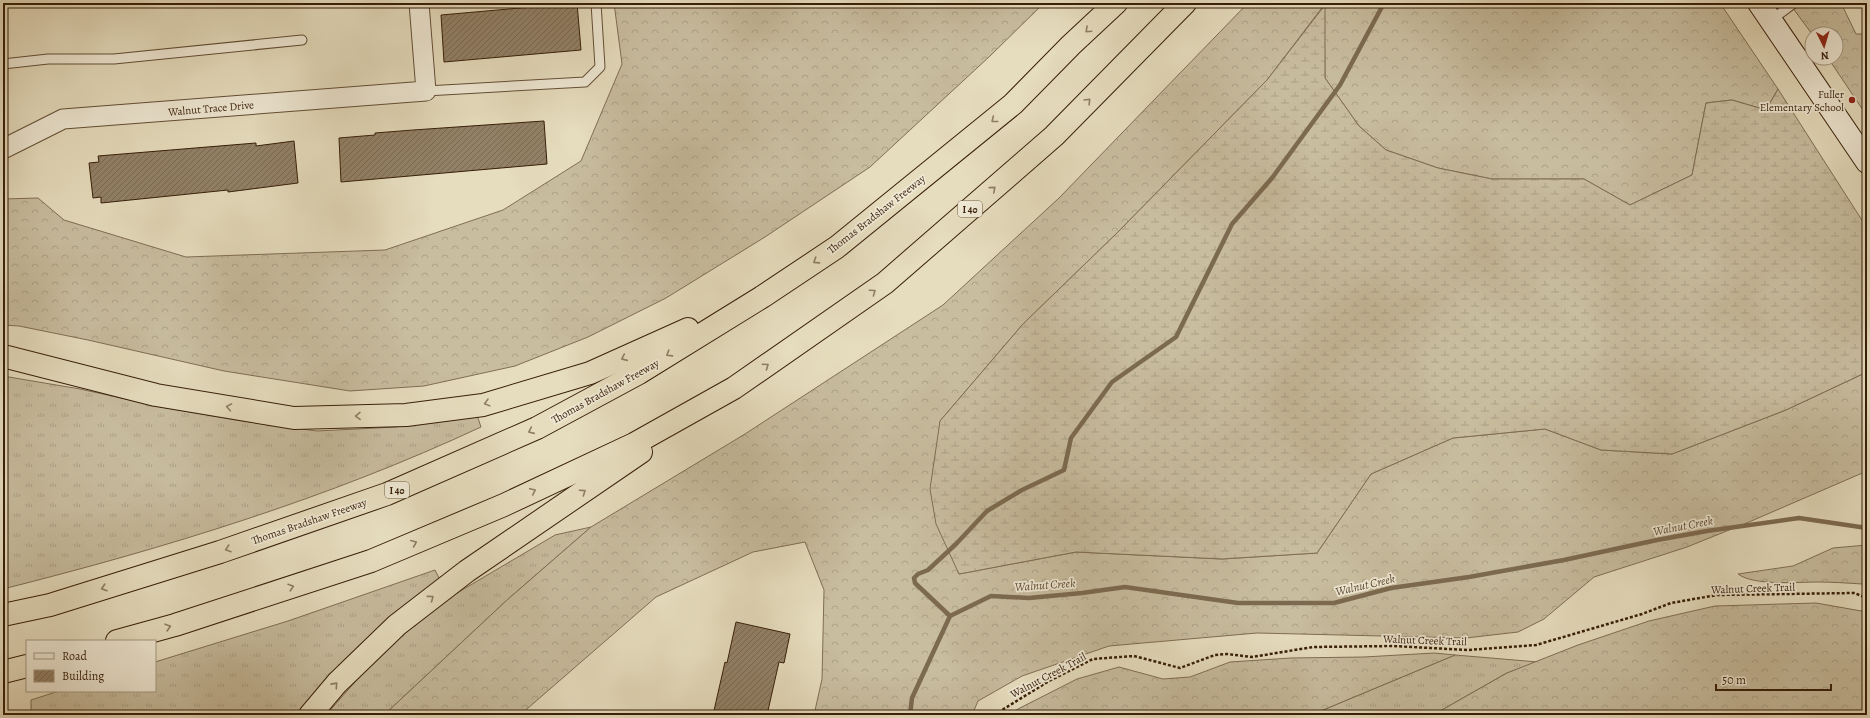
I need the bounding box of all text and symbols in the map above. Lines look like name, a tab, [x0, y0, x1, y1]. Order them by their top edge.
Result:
one-way arrow	[1085, 25, 1093, 32]
north arrow	[1804, 26, 1844, 66]
text: N	[1820, 48, 1829, 63]
place label: Fuller Elementary School	[1760, 87, 1844, 115]
marker: Fuller Elementary School	[1847, 95, 1857, 105]
street label: Walnut Trace Drive	[166, 97, 255, 120]
one-way arrow	[1083, 98, 1091, 106]
one-way arrow	[992, 115, 999, 122]
street label: Thomas Bradshaw Freeway	[824, 171, 929, 257]
one-way arrow	[988, 187, 996, 194]
road number: I 40	[958, 201, 982, 217]
one-way arrow	[813, 256, 820, 263]
one-way arrow	[868, 290, 875, 297]
one-way arrow	[666, 349, 673, 357]
one-way arrow	[620, 353, 628, 361]
street label: Thomas Bradshaw Freeway	[549, 356, 662, 427]
one-way arrow	[762, 363, 769, 371]
one-way arrow	[484, 398, 491, 407]
one-way arrow	[226, 403, 232, 412]
one-way arrow	[355, 412, 361, 420]
one-way arrow	[528, 426, 536, 434]
road number: I 40	[385, 482, 409, 498]
one-way arrow	[529, 488, 536, 496]
one-way arrow	[579, 490, 586, 497]
street label: Thomas Bradshaw Freeway	[250, 495, 369, 548]
water label: Walnut Creek	[1652, 512, 1715, 540]
one-way arrow	[409, 540, 417, 548]
one-way arrow	[225, 545, 232, 553]
water label: Walnut Creek	[1334, 570, 1397, 600]
water label: Walnut Creek	[1014, 575, 1076, 595]
street label: Walnut Creek Trail	[1710, 580, 1796, 597]
one-way arrow	[101, 583, 108, 592]
one-way arrow	[288, 583, 295, 591]
one-way arrow	[427, 596, 434, 603]
one-way arrow	[164, 623, 171, 632]
street label: Walnut Creek Trail	[1382, 632, 1467, 649]
legend	[26, 640, 156, 692]
text: Road	[62, 648, 88, 664]
street label: Walnut Creek Trail	[1007, 649, 1089, 702]
scale bar	[1716, 666, 1831, 692]
text: Building	[62, 668, 104, 684]
text: 50 m	[1722, 672, 1746, 688]
one-way arrow	[330, 682, 337, 690]

